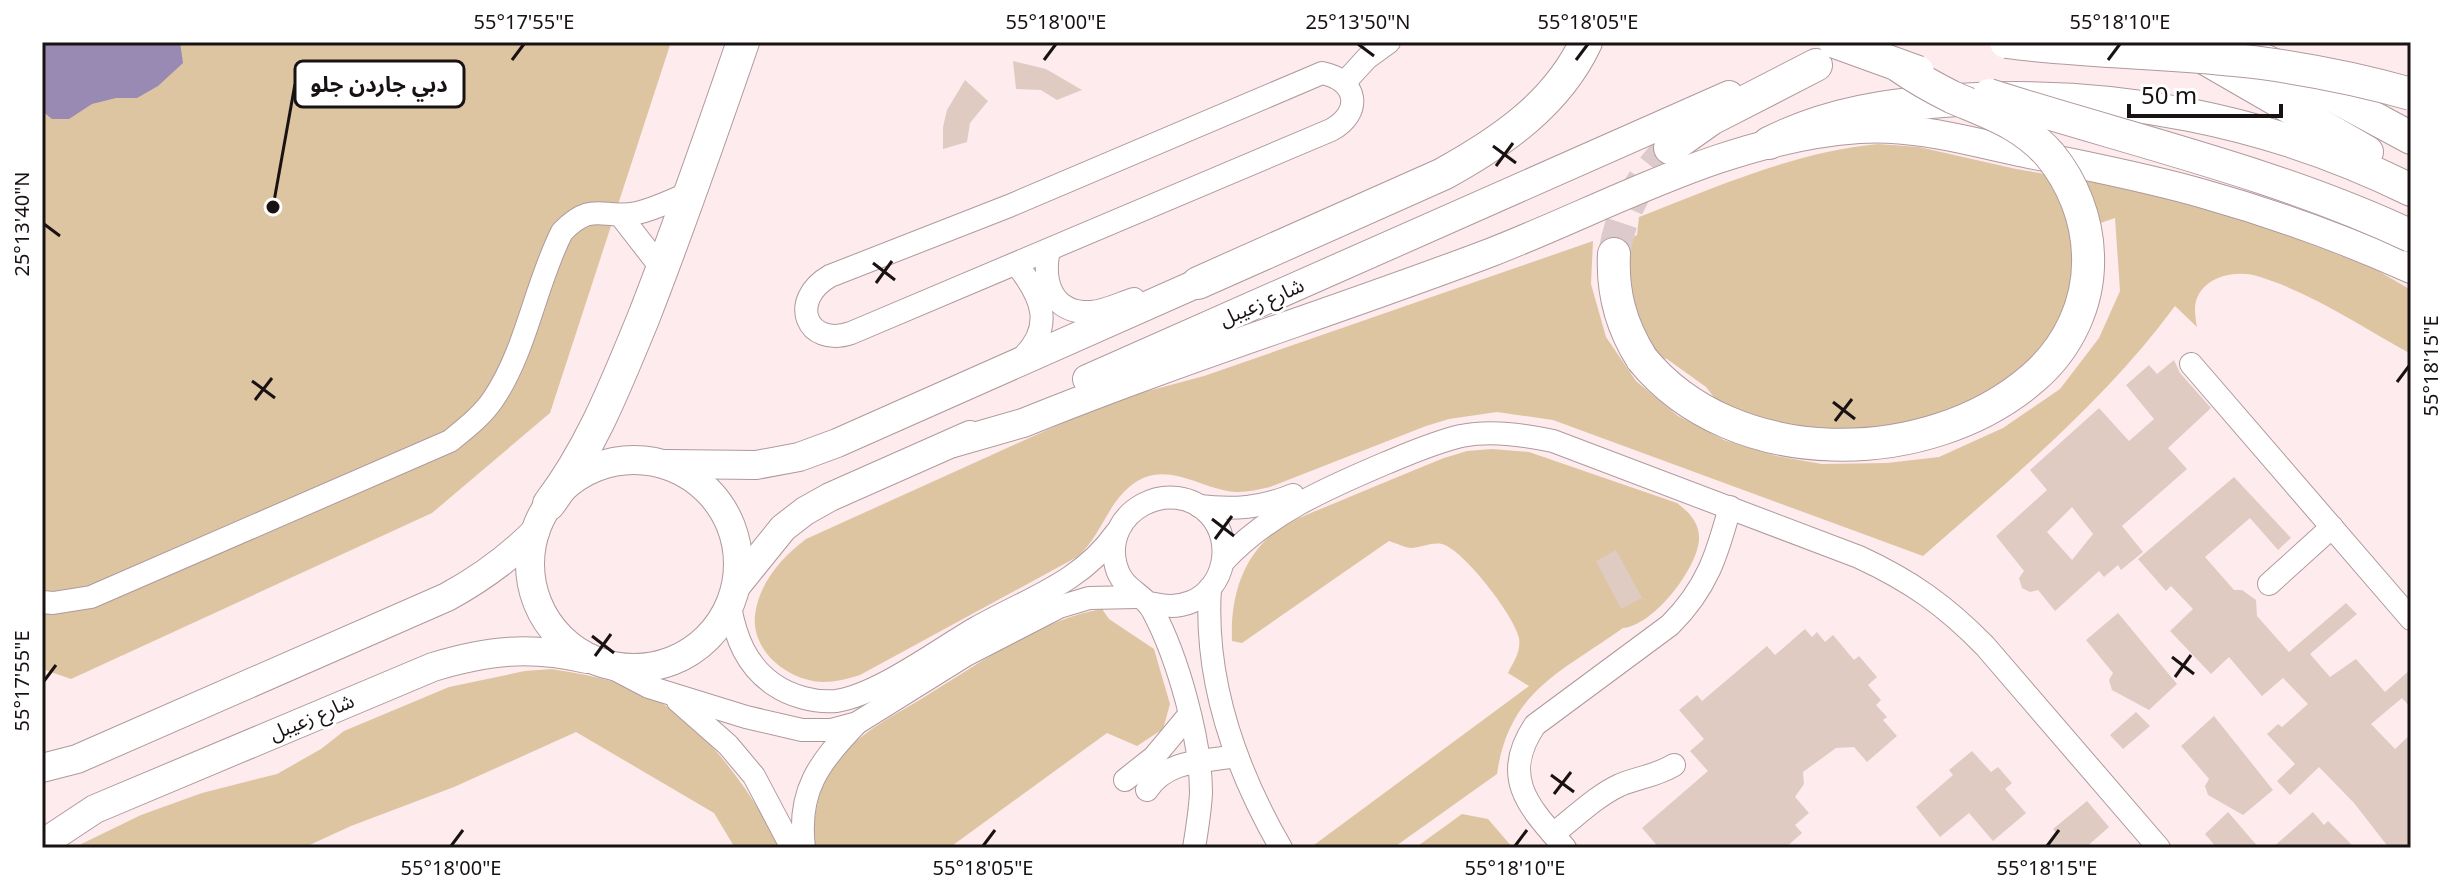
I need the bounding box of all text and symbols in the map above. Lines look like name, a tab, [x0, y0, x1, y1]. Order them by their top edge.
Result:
text: 55°17'55"E	[474, 2, 574, 44]
text: 55°18'00"E	[1006, 2, 1106, 44]
text: 25°13'50"N	[1305, 2, 1411, 44]
text: 55°18'05"E	[1538, 2, 1638, 44]
text: 55°18'10"E	[2070, 2, 2170, 44]
callout: دبي جاردن جلو	[295, 61, 464, 107]
text: دبي جاردن جلو	[310, 62, 448, 108]
scale bar	[2129, 68, 2281, 118]
text: 50 m	[2141, 71, 2197, 122]
text: 25°13'40"N	[2, 171, 44, 277]
street label: شارع زعيبل	[1212, 266, 1312, 340]
text: 55°18'15"E	[2411, 316, 2453, 416]
text: 55°17'55"E	[2, 631, 44, 731]
street label: شارع زعيبل	[262, 681, 362, 755]
text: 55°18'00"E	[401, 848, 501, 890]
text: 55°18'05"E	[933, 848, 1033, 890]
text: 55°18'10"E	[1465, 848, 1565, 890]
text: 55°18'15"E	[1997, 848, 2097, 890]

